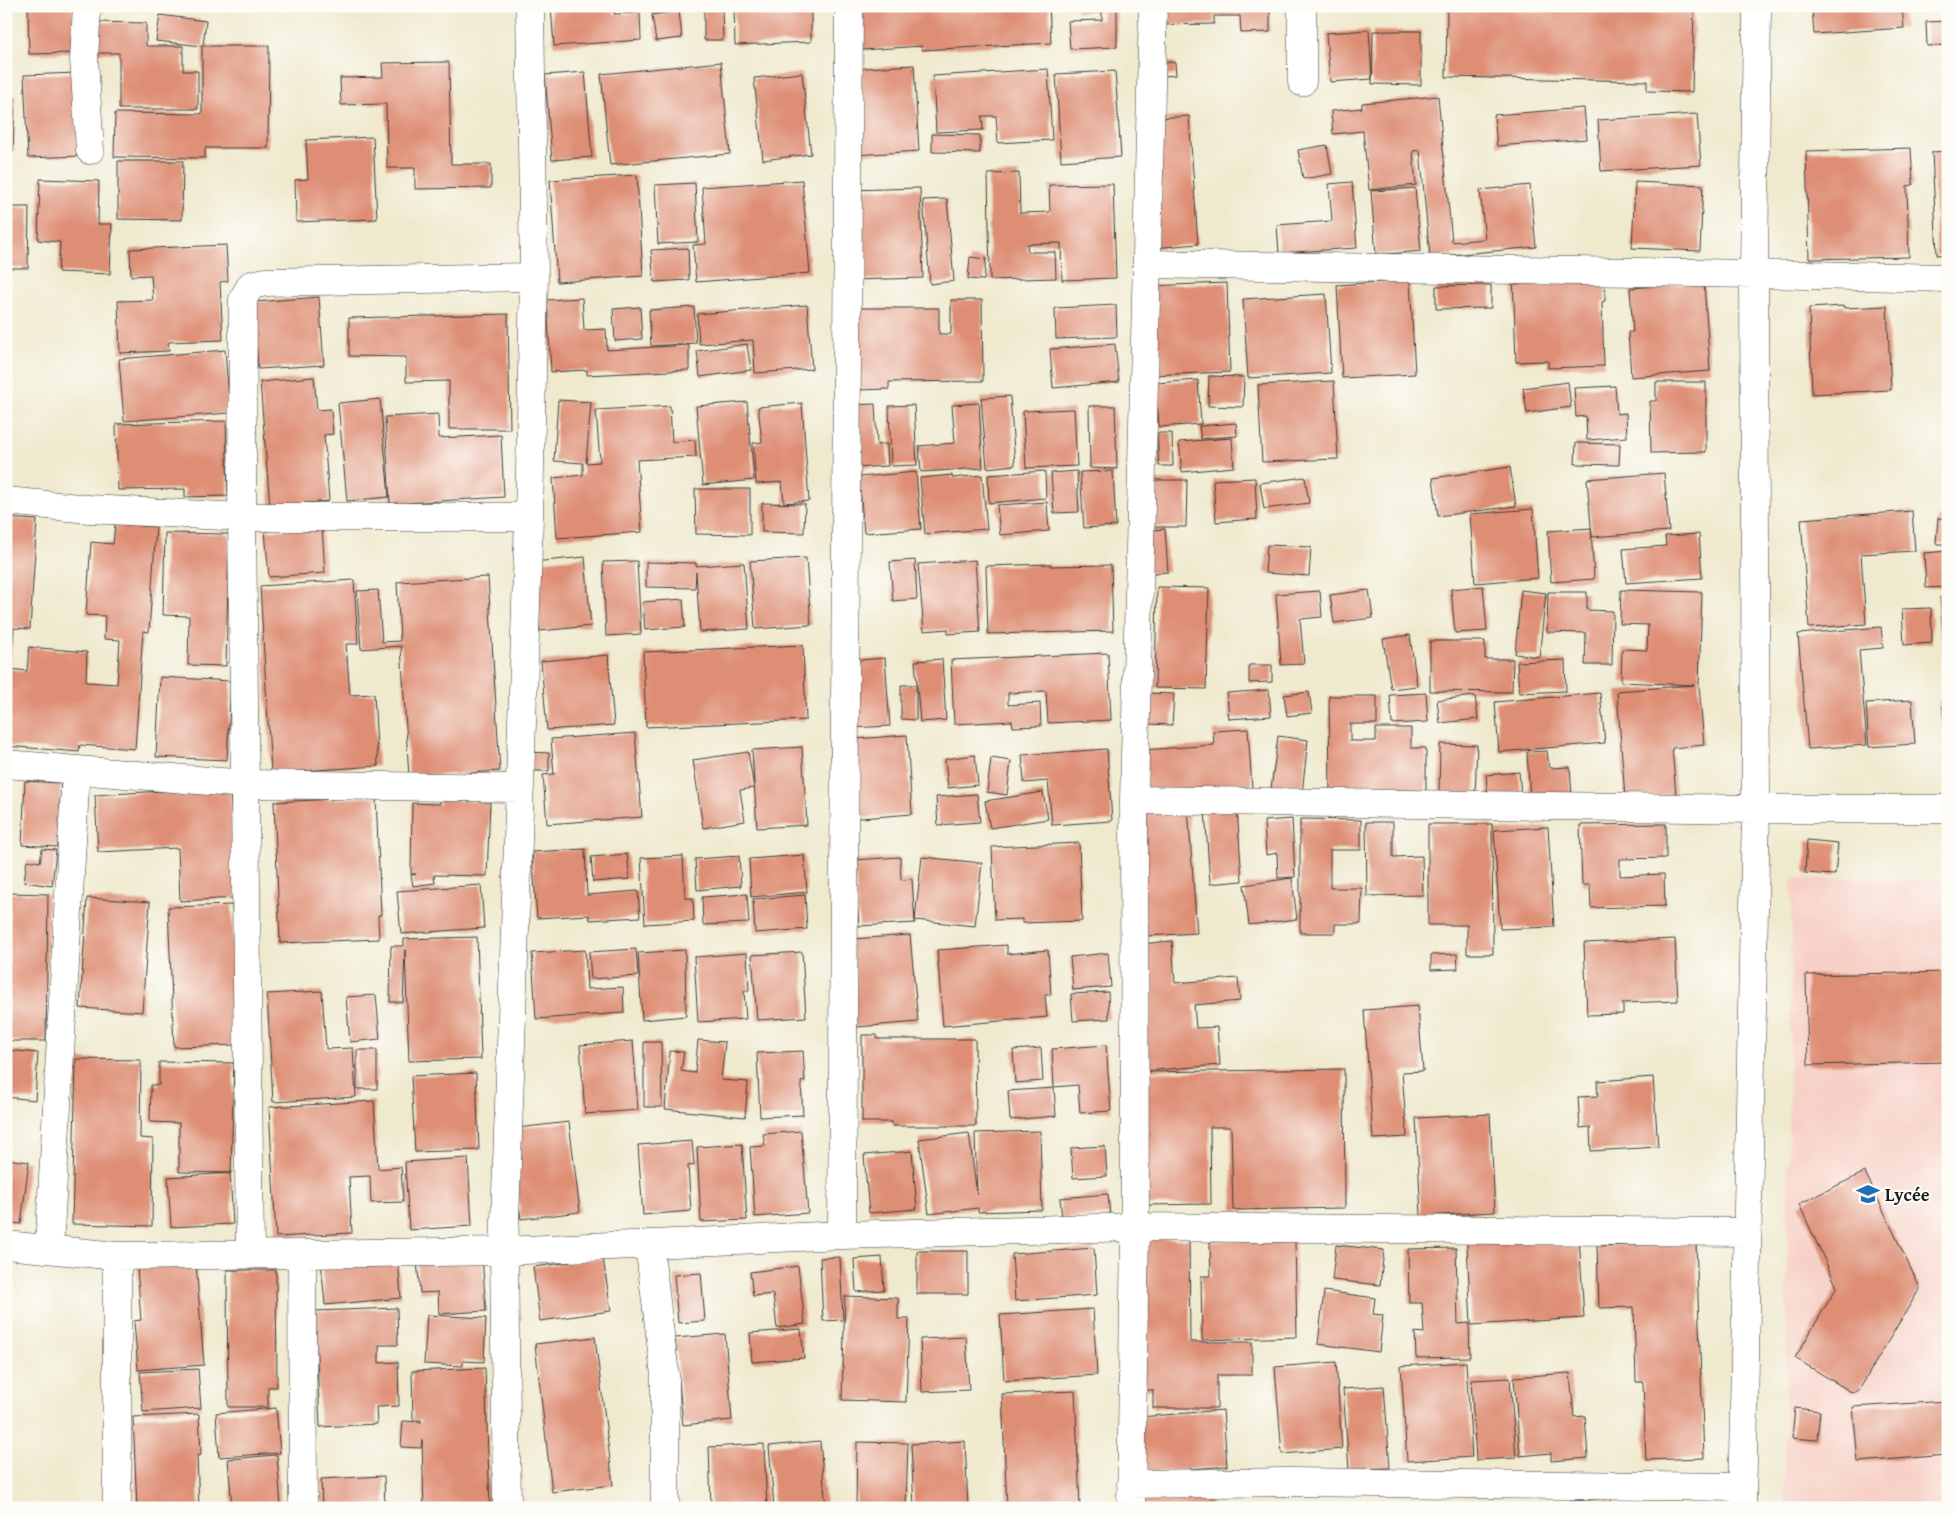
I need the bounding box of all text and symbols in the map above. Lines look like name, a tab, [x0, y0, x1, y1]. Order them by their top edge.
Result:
school or university icon: Lycée	[1855, 1181, 1881, 1207]
place label: Lycée	[1885, 1181, 1930, 1208]

